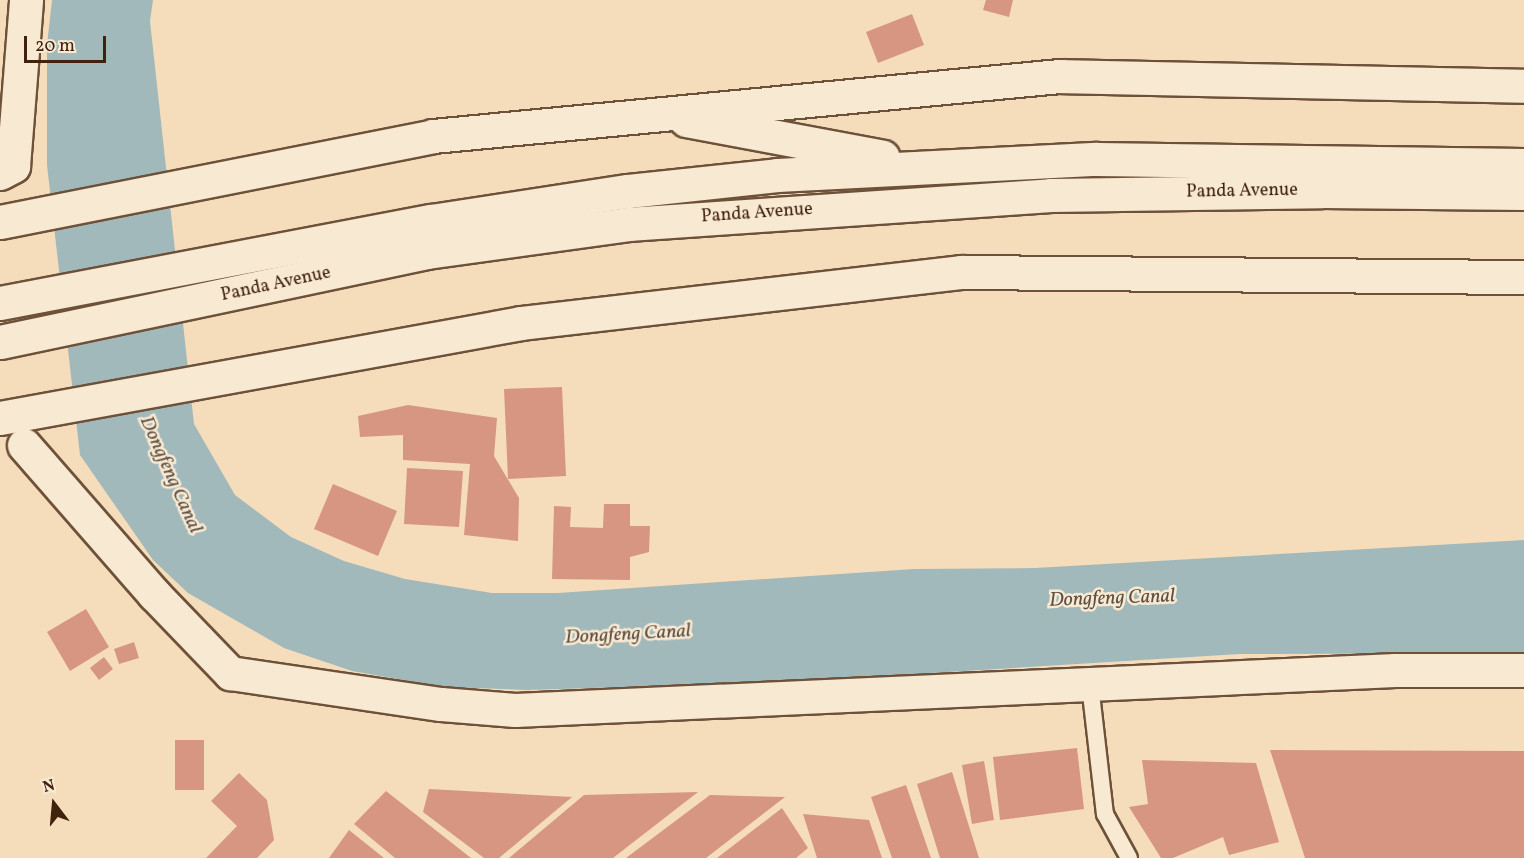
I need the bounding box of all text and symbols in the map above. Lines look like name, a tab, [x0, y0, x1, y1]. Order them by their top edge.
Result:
scale bar	[27, 24, 110, 62]
text: 20 m	[35, 34, 75, 59]
street label: Panda Avenue	[1186, 180, 1298, 204]
street label: Panda Avenue	[701, 199, 813, 229]
street label: Panda Avenue	[219, 263, 333, 307]
water label: Dongfeng Canal	[133, 413, 207, 537]
water label: Dongfeng Canal	[1049, 585, 1175, 613]
water label: Dongfeng Canal	[564, 620, 692, 650]
north arrow	[24, 774, 84, 834]
text: N	[40, 775, 58, 799]

